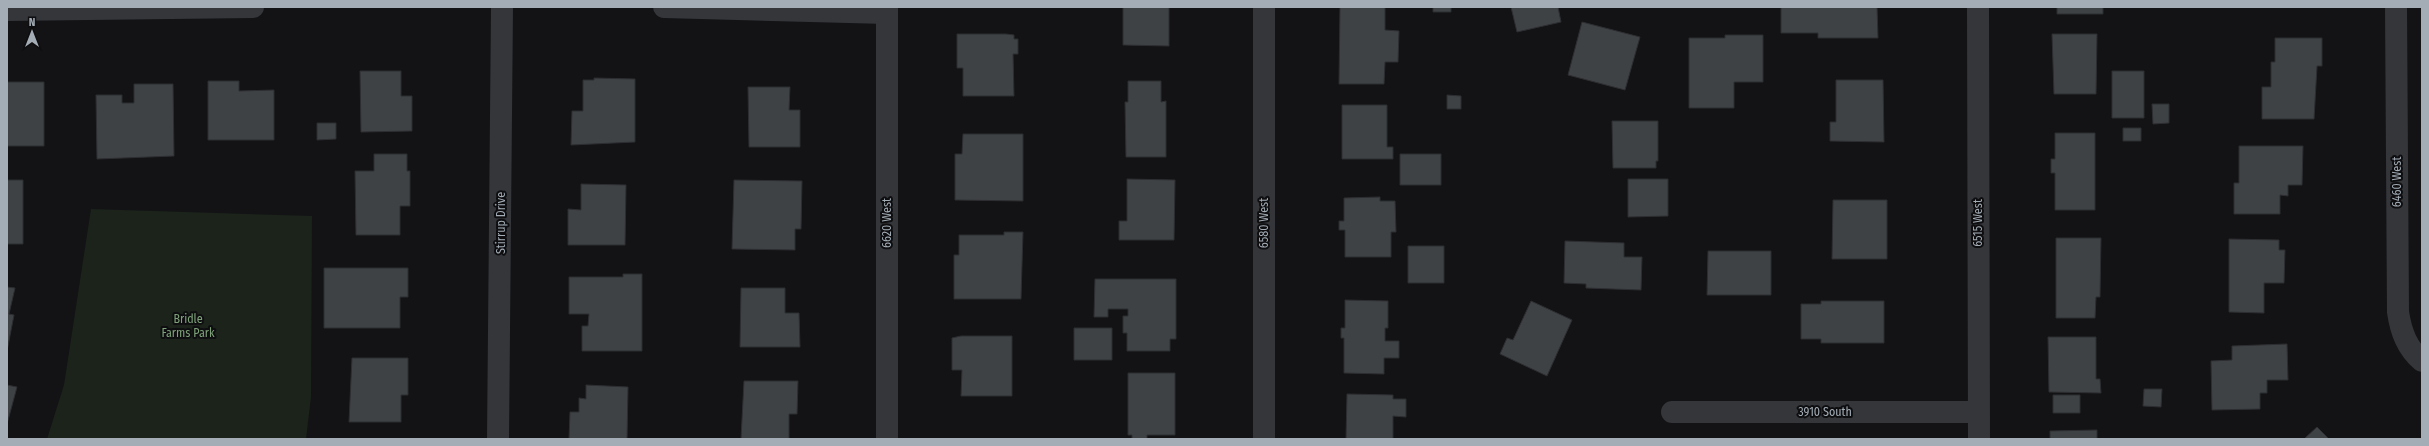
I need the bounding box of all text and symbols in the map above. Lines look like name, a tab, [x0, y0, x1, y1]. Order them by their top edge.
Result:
north arrow	[12, 12, 52, 52]
text: N	[29, 16, 35, 29]
street label: 6460 West	[2390, 157, 2404, 207]
street label: Stirrup Drive	[494, 192, 508, 254]
street label: 6620 West	[880, 198, 894, 248]
street label: 6580 West	[1257, 198, 1271, 248]
street label: 6515 West	[1971, 199, 1985, 247]
park label: Bridle Farms Park	[161, 312, 215, 340]
street label: 3910 South	[1798, 405, 1852, 419]

